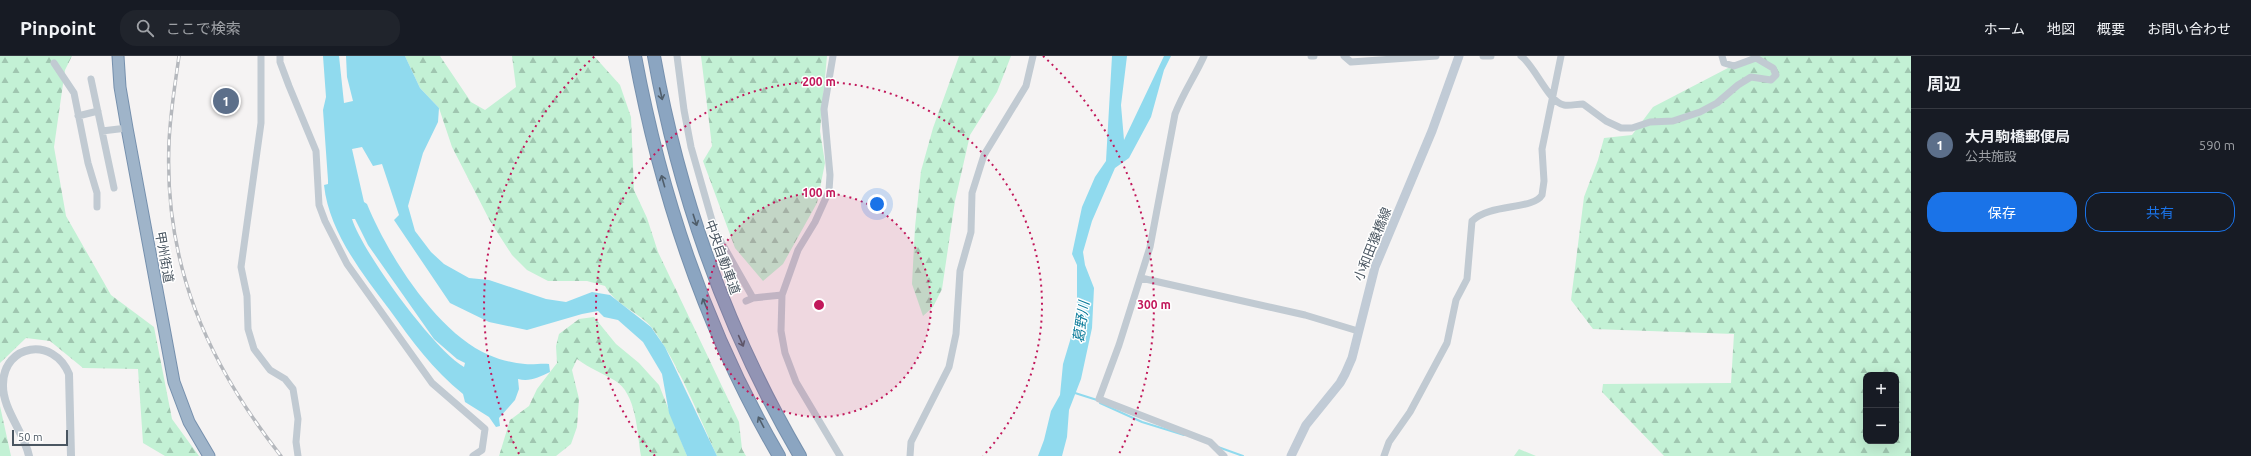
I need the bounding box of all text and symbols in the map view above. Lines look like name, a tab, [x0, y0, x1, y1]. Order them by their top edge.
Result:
search box	[120, 10, 400, 46]
text: Pinpoint	[20, 17, 96, 39]
icon: search	[134, 17, 156, 39]
text: ここで検索	[166, 20, 241, 37]
text: ホーム	[1983, 21, 2025, 37]
text: 地図	[2047, 21, 2075, 37]
text: 概要	[2097, 21, 2125, 37]
text: お問い合わせ	[2147, 21, 2231, 37]
text: 周辺	[1927, 74, 1961, 93]
text: 200 m	[802, 75, 836, 88]
pin: 1	[213, 86, 239, 116]
one-way arrow	[658, 87, 666, 100]
text: 大月駒橋郵便局	[1965, 128, 2070, 145]
text: 1	[1936, 138, 1944, 152]
text: 590 m	[2199, 138, 2235, 152]
text: 公共施設	[1965, 149, 2017, 163]
one-way arrow	[659, 175, 666, 188]
text: 100 m	[802, 186, 836, 199]
button: 保存	[1927, 192, 2077, 232]
button: 共有	[2085, 192, 2235, 232]
your location	[867, 194, 887, 214]
street label: 小和田猿橋線	[1351, 205, 1393, 283]
one-way arrow	[692, 213, 699, 226]
street label: 中央自動車道	[703, 218, 743, 296]
street label: 甲州街道	[154, 230, 176, 284]
centre of rings	[812, 298, 826, 312]
water label: 葛野川	[1070, 298, 1092, 344]
text: 300 m	[1137, 298, 1171, 311]
one-way arrow	[701, 299, 709, 311]
one-way arrow	[738, 335, 745, 347]
map controls	[1863, 372, 1899, 444]
button: +	[1863, 372, 1899, 408]
button: −	[1863, 408, 1899, 444]
one-way arrow	[756, 416, 764, 428]
scale bar	[12, 428, 68, 447]
text: 50 m	[18, 431, 42, 443]

